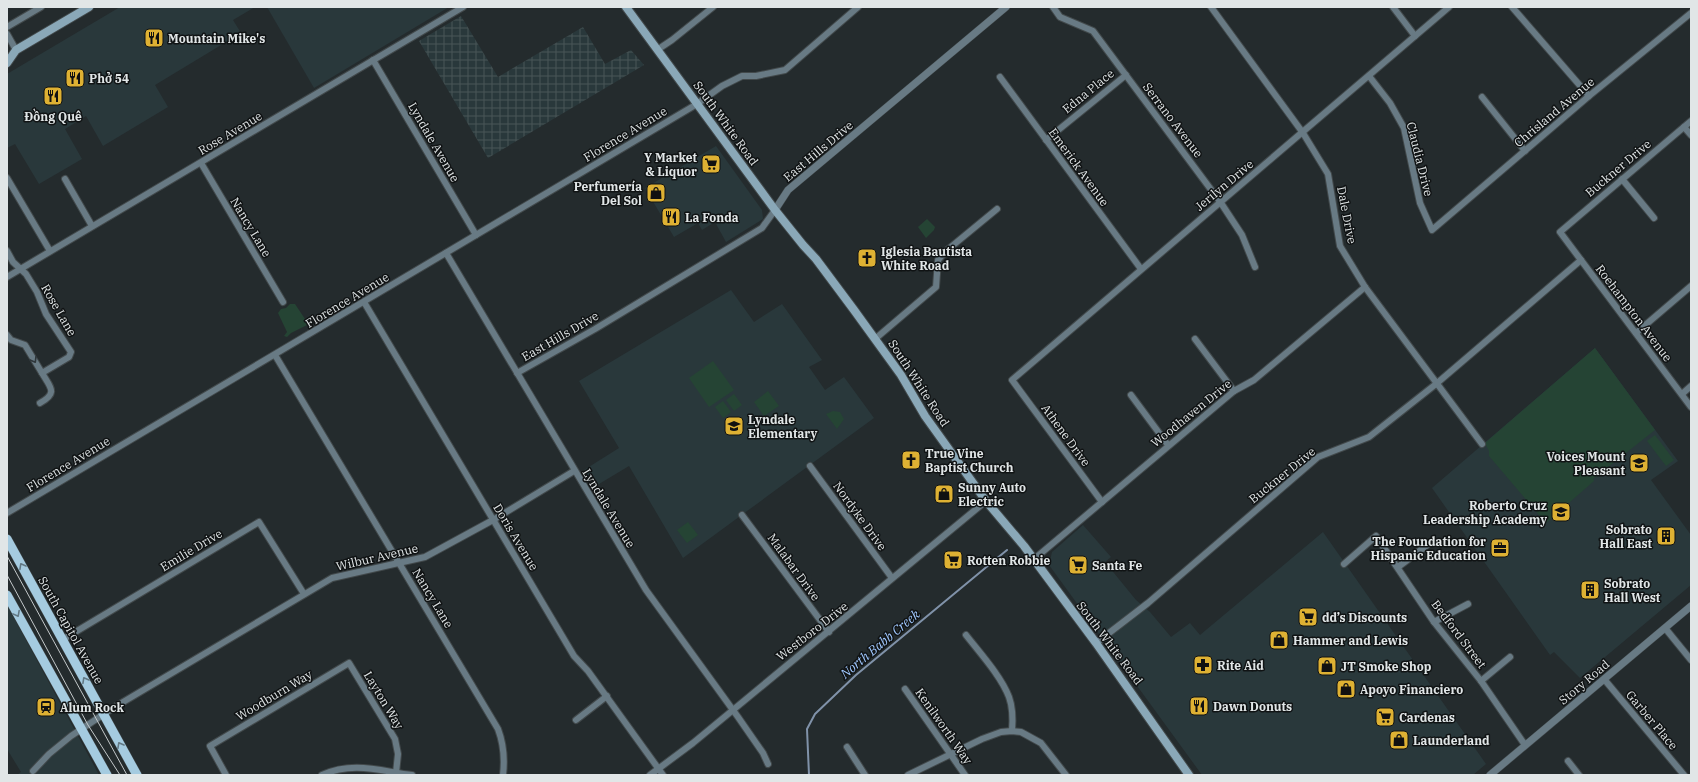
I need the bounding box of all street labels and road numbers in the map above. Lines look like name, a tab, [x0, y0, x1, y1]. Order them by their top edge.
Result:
street label: Edna Place	[1059, 66, 1117, 116]
street label: Chrisland Avenue	[1511, 74, 1597, 150]
street label: South White Road	[690, 78, 762, 168]
street label: Serrano Avenue	[1140, 80, 1206, 160]
street label: Lyndale Avenue	[405, 99, 463, 185]
street label: Florence Avenue	[581, 103, 669, 165]
street label: Rose Avenue	[195, 108, 265, 158]
street label: East Hills Drive	[780, 117, 856, 185]
street label: Claudia Drive	[1404, 120, 1436, 198]
street label: Emerick Avenue	[1046, 125, 1112, 209]
street label: Buckner Drive	[1582, 136, 1654, 200]
street label: Jerilyn Drive	[1192, 156, 1256, 214]
street label: Dale Drive	[1334, 185, 1360, 245]
street label: Nancy Lane	[227, 195, 275, 259]
street label: Roehampton Avenue	[1593, 261, 1675, 365]
street label: Florence Avenue	[303, 269, 391, 331]
street label: Rose Lane	[38, 281, 80, 339]
street label: East Hills Drive	[519, 308, 601, 364]
street label: South White Road	[885, 337, 953, 429]
street label: Woodhaven Drive	[1148, 376, 1234, 450]
street label: Athene Drive	[1038, 401, 1094, 469]
street label: Florence Avenue	[24, 433, 112, 495]
street label: Buckner Drive	[1246, 444, 1318, 506]
street label: Lyndale Avenue	[579, 466, 639, 550]
street label: Nordyke Drive	[830, 479, 890, 553]
street label: Doris Avenue	[490, 501, 542, 573]
street label: Emilie Drive	[157, 526, 225, 574]
street label: Malabar Drive	[765, 531, 823, 603]
street label: Wilbur Avenue	[335, 540, 419, 574]
street label: Nancy Lane	[409, 566, 457, 630]
street label: South Capitol Avenue	[35, 574, 107, 686]
street label: Bedford Street	[1428, 597, 1490, 671]
street label: Westboro Drive	[773, 598, 851, 664]
street label: South White Road	[1074, 598, 1146, 688]
street label: Story Road	[1556, 656, 1612, 708]
street label: Woodburn Way	[233, 666, 315, 724]
street label: Layton Way	[361, 668, 408, 732]
street label: Kenilworth Way	[912, 685, 976, 767]
street label: Garber Place	[1623, 687, 1681, 753]

